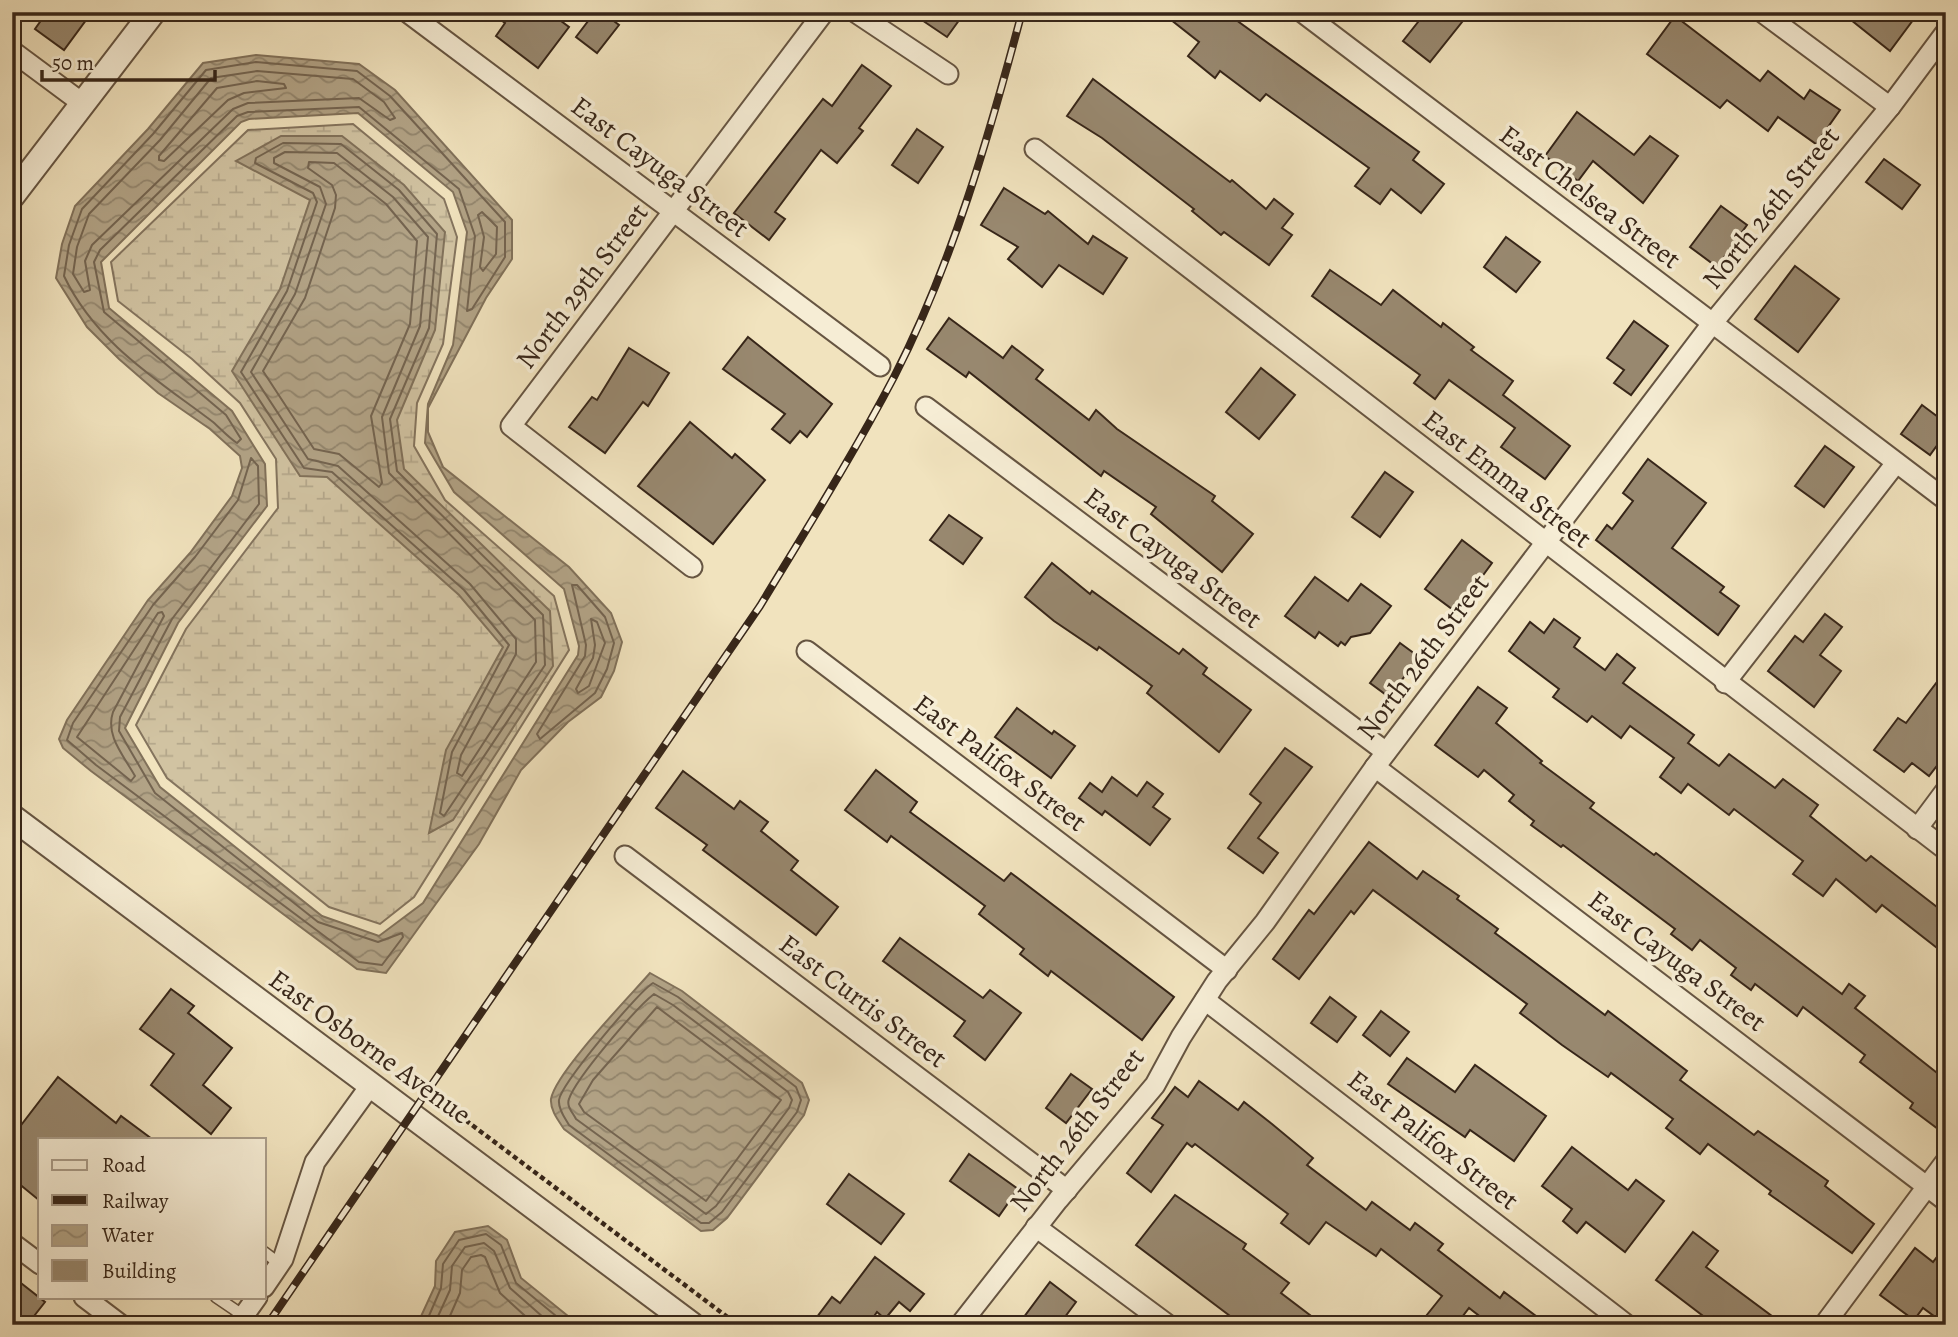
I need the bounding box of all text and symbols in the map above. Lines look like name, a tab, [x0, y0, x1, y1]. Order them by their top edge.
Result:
scale bar	[42, 38, 215, 82]
text: 50 m	[52, 49, 94, 77]
street label: East Cayuga Street	[563, 87, 757, 247]
street label: East Chelsea Street	[1491, 116, 1689, 278]
street label: North 26th Street	[1694, 119, 1848, 297]
street label: North 29th Street	[507, 195, 657, 377]
street label: East Emma Street	[1415, 401, 1599, 557]
street label: East Cayuga Street	[1076, 478, 1270, 638]
street label: North 26th Street	[1348, 566, 1498, 748]
street label: East Palifox Street	[906, 685, 1094, 841]
street label: East Cayuga Street	[1580, 881, 1774, 1041]
street label: East Curtis Street	[771, 925, 955, 1077]
street label: East Osborne Avenue	[261, 961, 479, 1133]
street label: North 26th Street	[1001, 1040, 1153, 1220]
street label: East Palifox Street	[1340, 1061, 1526, 1219]
legend	[38, 1138, 266, 1298]
text: Road	[102, 1151, 146, 1179]
text: Railway	[102, 1187, 169, 1215]
text: Water	[101, 1221, 154, 1249]
text: Building	[102, 1257, 177, 1285]

